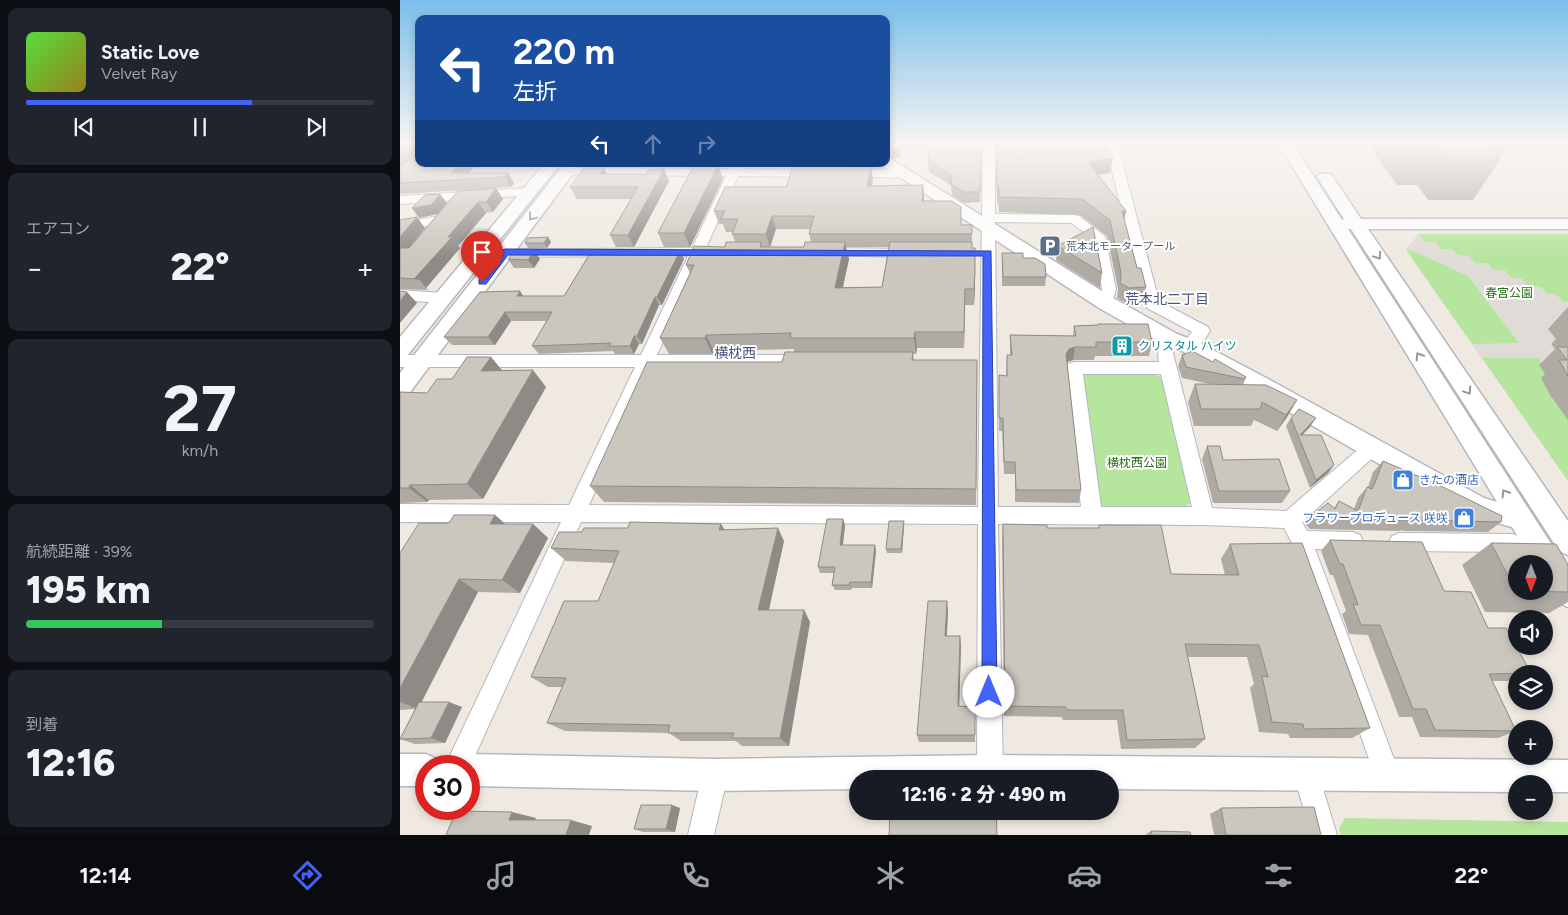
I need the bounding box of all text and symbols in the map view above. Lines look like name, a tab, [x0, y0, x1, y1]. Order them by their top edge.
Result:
text: 220 m	[513, 31, 615, 73]
icon: left	[430, 35, 495, 100]
text: Static Love	[101, 41, 199, 64]
text: Velvet Ray	[101, 64, 177, 83]
text: 左折	[513, 78, 557, 105]
icon: previous	[70, 113, 98, 141]
icon: pause	[186, 113, 214, 141]
icon: next	[302, 113, 330, 141]
icon: left	[586, 130, 614, 158]
icon: ahead	[639, 130, 667, 158]
icon: right	[692, 130, 720, 158]
one-way arrow	[529, 211, 538, 221]
text: エアコン	[26, 219, 90, 238]
pin	[461, 231, 503, 282]
parking icon: 荒本北モータープール	[1038, 234, 1062, 258]
icon: arrive	[468, 238, 496, 266]
place label: 荒本北モータープール	[1066, 240, 1175, 253]
text: 22°	[170, 244, 230, 290]
one-way arrow	[1372, 250, 1381, 260]
text: −	[26, 251, 43, 285]
text: +	[357, 251, 374, 285]
park label: 春宮公園	[1485, 286, 1533, 300]
district label: 荒本北二丁目	[1125, 291, 1209, 308]
building icon: クリスタル ハイツ	[1110, 334, 1134, 358]
place label: クリスタル ハイツ	[1138, 339, 1237, 353]
district label: 横枕西	[714, 345, 756, 362]
one-way arrow	[1416, 352, 1425, 361]
text: 27	[163, 369, 237, 447]
one-way arrow	[1461, 386, 1471, 395]
text: km/h	[182, 441, 218, 460]
park label: 横枕西公園	[1107, 456, 1167, 470]
shop icon: きたの酒店	[1391, 468, 1415, 492]
place label: きたの酒店	[1419, 473, 1479, 487]
one-way arrow	[1502, 490, 1511, 499]
shop icon: フラワープロデュース 咲咲	[1452, 506, 1476, 530]
place label: フラワープロデュース 咲咲	[1302, 511, 1448, 525]
text: 航続距離 · 39%	[26, 542, 132, 561]
north arrow	[1508, 555, 1552, 600]
map controls	[1508, 555, 1553, 820]
text: 195 km	[26, 567, 150, 613]
button: sound	[1508, 610, 1553, 655]
position arrow	[962, 665, 1014, 717]
button: layers	[1508, 665, 1553, 710]
text: 到着	[26, 715, 58, 734]
button: +	[1508, 720, 1553, 765]
text: 12:16	[26, 740, 115, 786]
speed limit sign: 30	[415, 755, 480, 820]
button: −	[1508, 775, 1553, 820]
text: 12:16 · 2 分 · 490 m	[902, 783, 1066, 806]
icon: directions	[290, 858, 325, 893]
icon: music	[484, 858, 519, 893]
icon: phone	[678, 858, 713, 893]
icon: climate	[873, 858, 908, 893]
icon: car	[1067, 858, 1102, 893]
icon: filters	[1261, 858, 1296, 893]
text: 12:14	[80, 862, 131, 889]
text: 22°	[1455, 862, 1488, 889]

